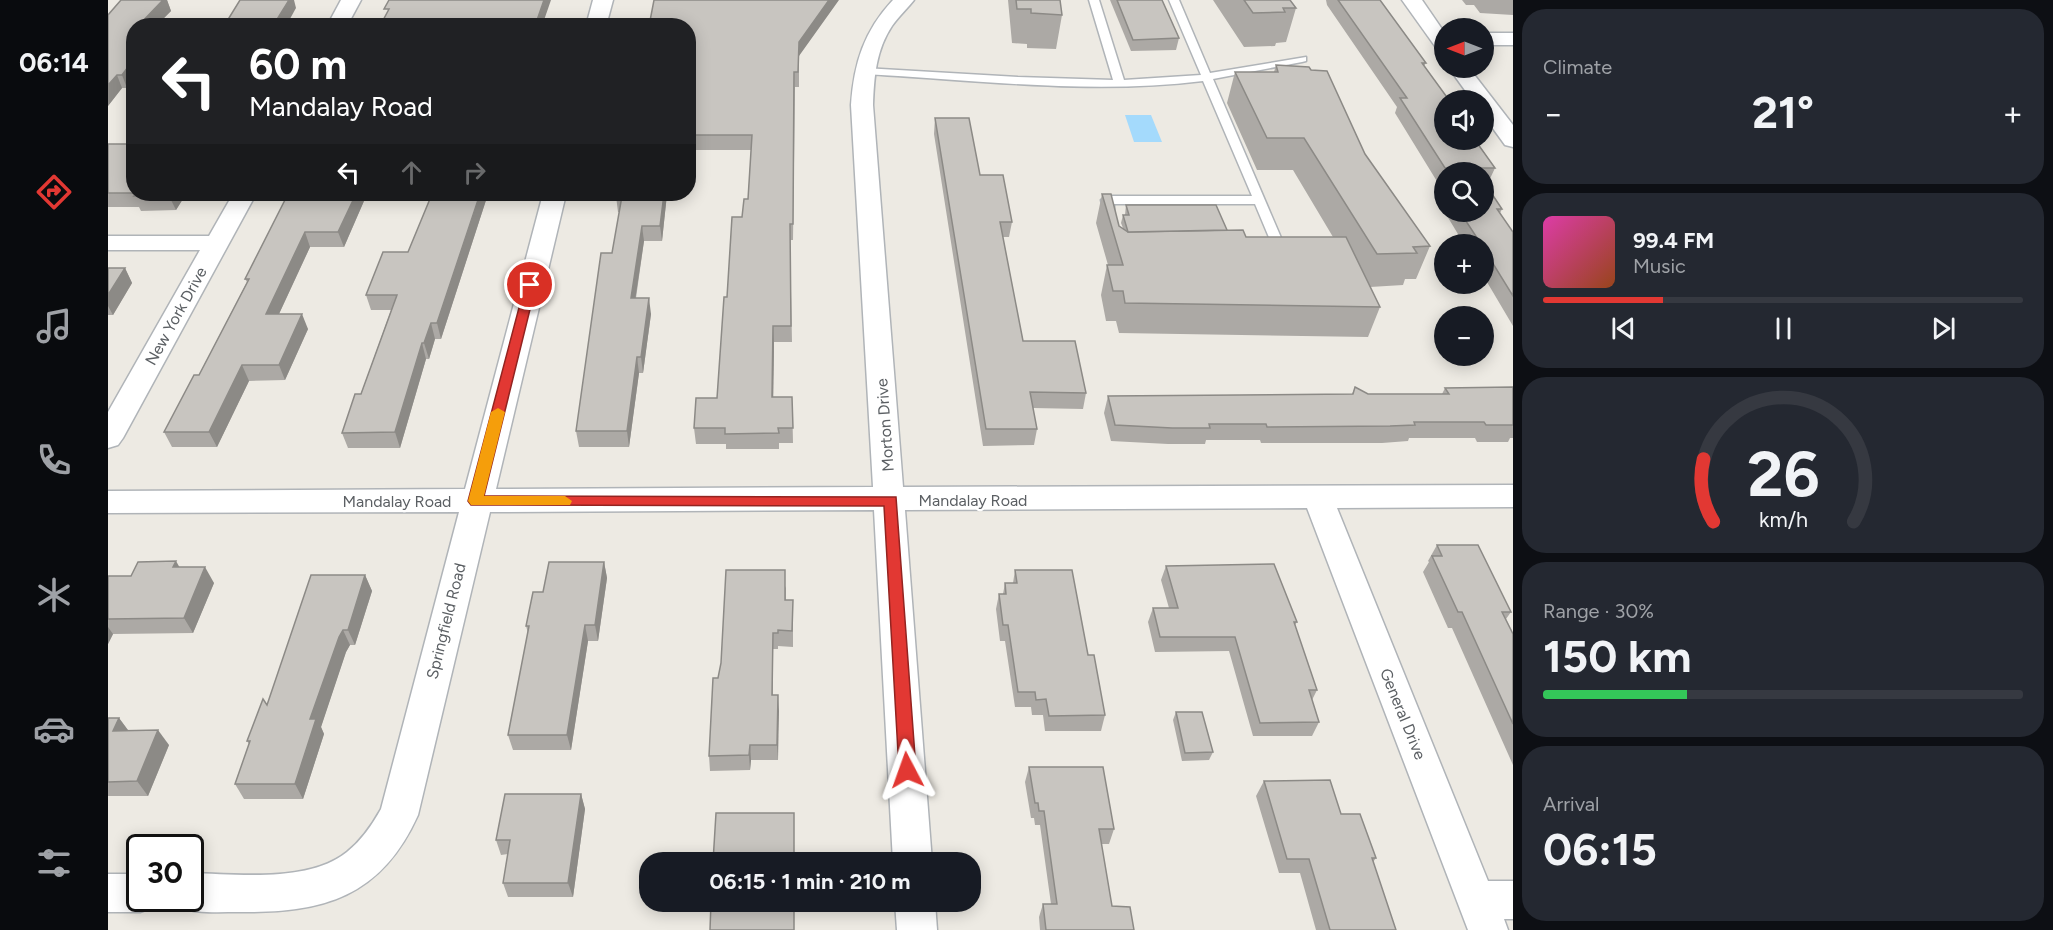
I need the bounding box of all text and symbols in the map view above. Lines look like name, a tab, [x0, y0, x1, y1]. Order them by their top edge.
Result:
north arrow	[1434, 18, 1494, 78]
map controls	[1434, 18, 1494, 366]
text: 60 m	[249, 39, 347, 90]
icon: left	[150, 42, 228, 120]
text: 06:14	[19, 46, 89, 79]
text: Climate	[1543, 55, 1612, 79]
text: 21°	[1752, 85, 1814, 139]
text: Mandalay Road	[249, 90, 433, 123]
button: sound	[1434, 90, 1494, 150]
text: −	[1543, 94, 1564, 133]
text: +	[2002, 94, 2023, 133]
icon: left	[332, 156, 365, 189]
icon: ahead	[395, 156, 428, 189]
icon: right	[458, 156, 491, 189]
button: search	[1434, 162, 1494, 222]
icon: directions	[33, 171, 75, 213]
text: 99.4 FM	[1633, 227, 1714, 254]
button: +	[1434, 234, 1494, 294]
text: Music	[1633, 254, 1686, 278]
pin	[504, 259, 555, 310]
street label: New York Drive	[141, 263, 211, 368]
icon: arrive	[513, 268, 546, 301]
icon: music	[33, 305, 75, 347]
button: −	[1434, 306, 1494, 366]
icon: previous	[1607, 312, 1640, 345]
icon: pause	[1767, 312, 1800, 345]
icon: next	[1927, 312, 1960, 345]
street label: Morton Drive	[872, 377, 898, 472]
text: 26	[1747, 437, 1819, 512]
icon: phone	[33, 439, 75, 481]
street label: Mandalay Road	[919, 491, 1027, 510]
street label: Mandalay Road	[343, 492, 451, 511]
text: km/h	[1759, 507, 1807, 532]
street label: Springfield Road	[422, 561, 470, 681]
icon: climate	[33, 574, 75, 616]
text: Range · 30%	[1543, 599, 1654, 623]
text: 150 km	[1543, 629, 1691, 683]
street label: General Drive	[1376, 666, 1430, 763]
icon: car	[33, 708, 75, 750]
position arrow	[875, 738, 939, 802]
text: Arrival	[1543, 792, 1599, 816]
text: 06:15	[1543, 822, 1657, 876]
speed limit sign: 30	[126, 834, 204, 912]
icon: filters	[33, 842, 75, 884]
text: 06:15 · 1 min · 210 m	[710, 868, 910, 895]

